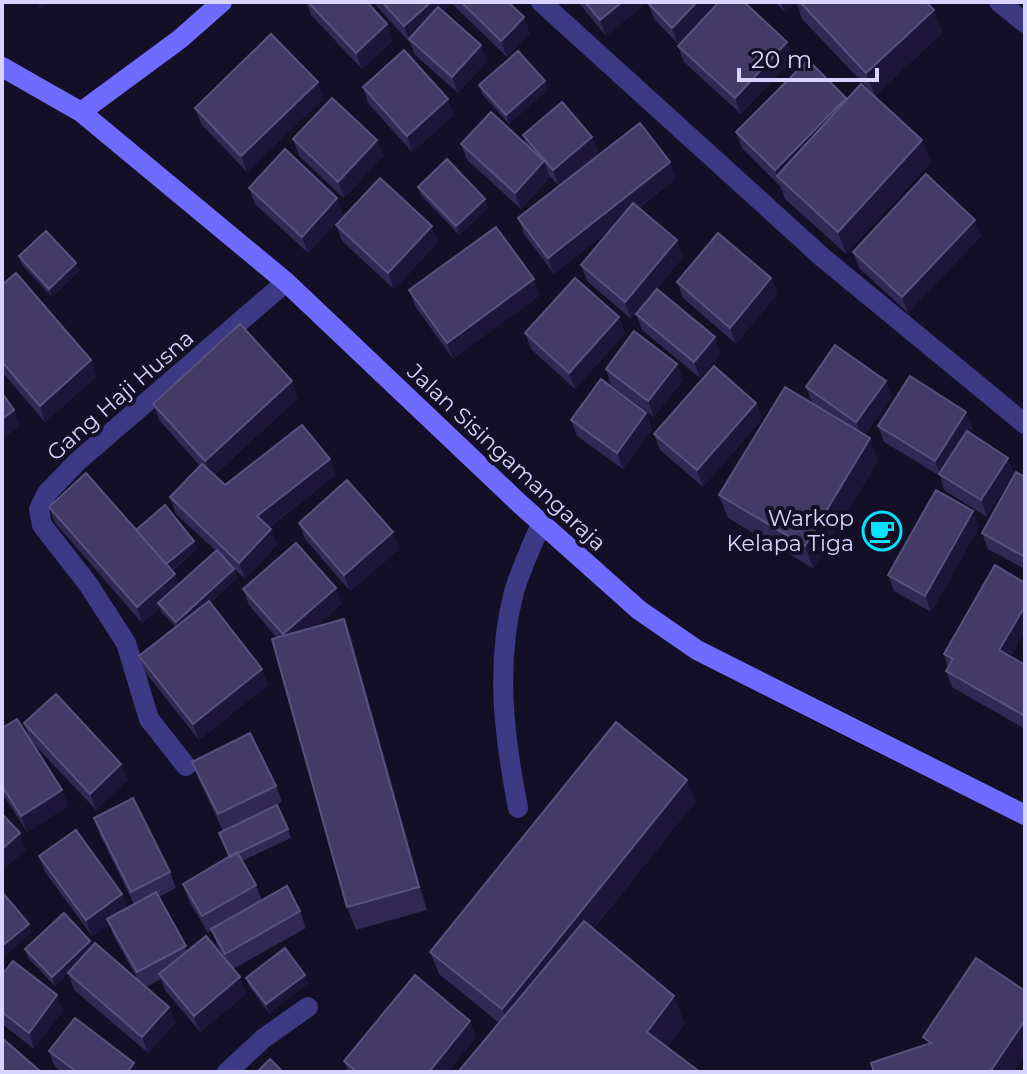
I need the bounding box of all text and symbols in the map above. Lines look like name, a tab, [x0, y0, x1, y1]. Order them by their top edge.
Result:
scale bar	[739, 32, 877, 82]
text: 20 m	[751, 45, 812, 74]
street label: Gang Haji Husna	[41, 324, 199, 466]
street label: Jalan Sisingamangaraja	[401, 358, 612, 556]
place label: Warkop Kelapa Tiga	[727, 505, 854, 557]
cafe icon: Warkop Kelapa Tiga	[861, 510, 903, 552]

